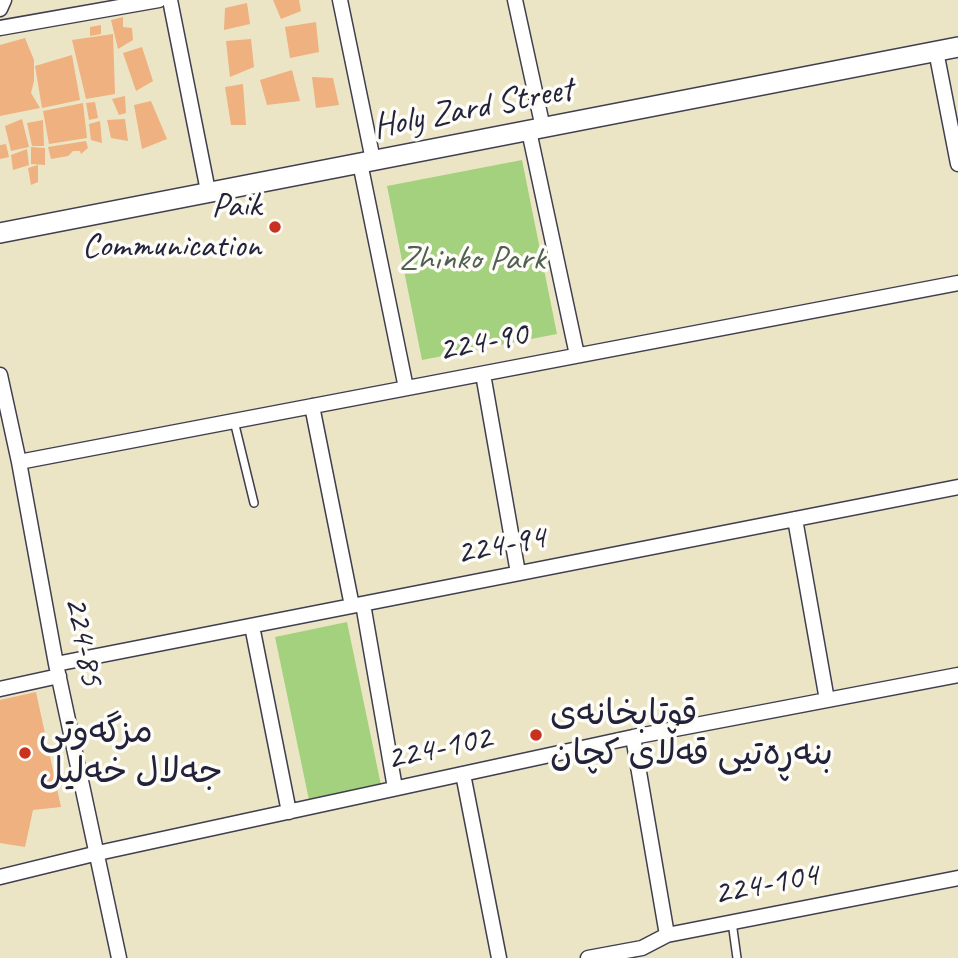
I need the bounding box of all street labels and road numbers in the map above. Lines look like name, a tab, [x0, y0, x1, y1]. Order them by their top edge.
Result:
street label: Holy Zard Street	[370, 69, 576, 149]
street label: 224-90	[435, 314, 531, 372]
street label: 224-94	[453, 517, 549, 575]
street label: 224-85	[54, 593, 112, 689]
street label: 224-102	[383, 717, 495, 781]
street label: 224-104	[710, 854, 822, 916]

